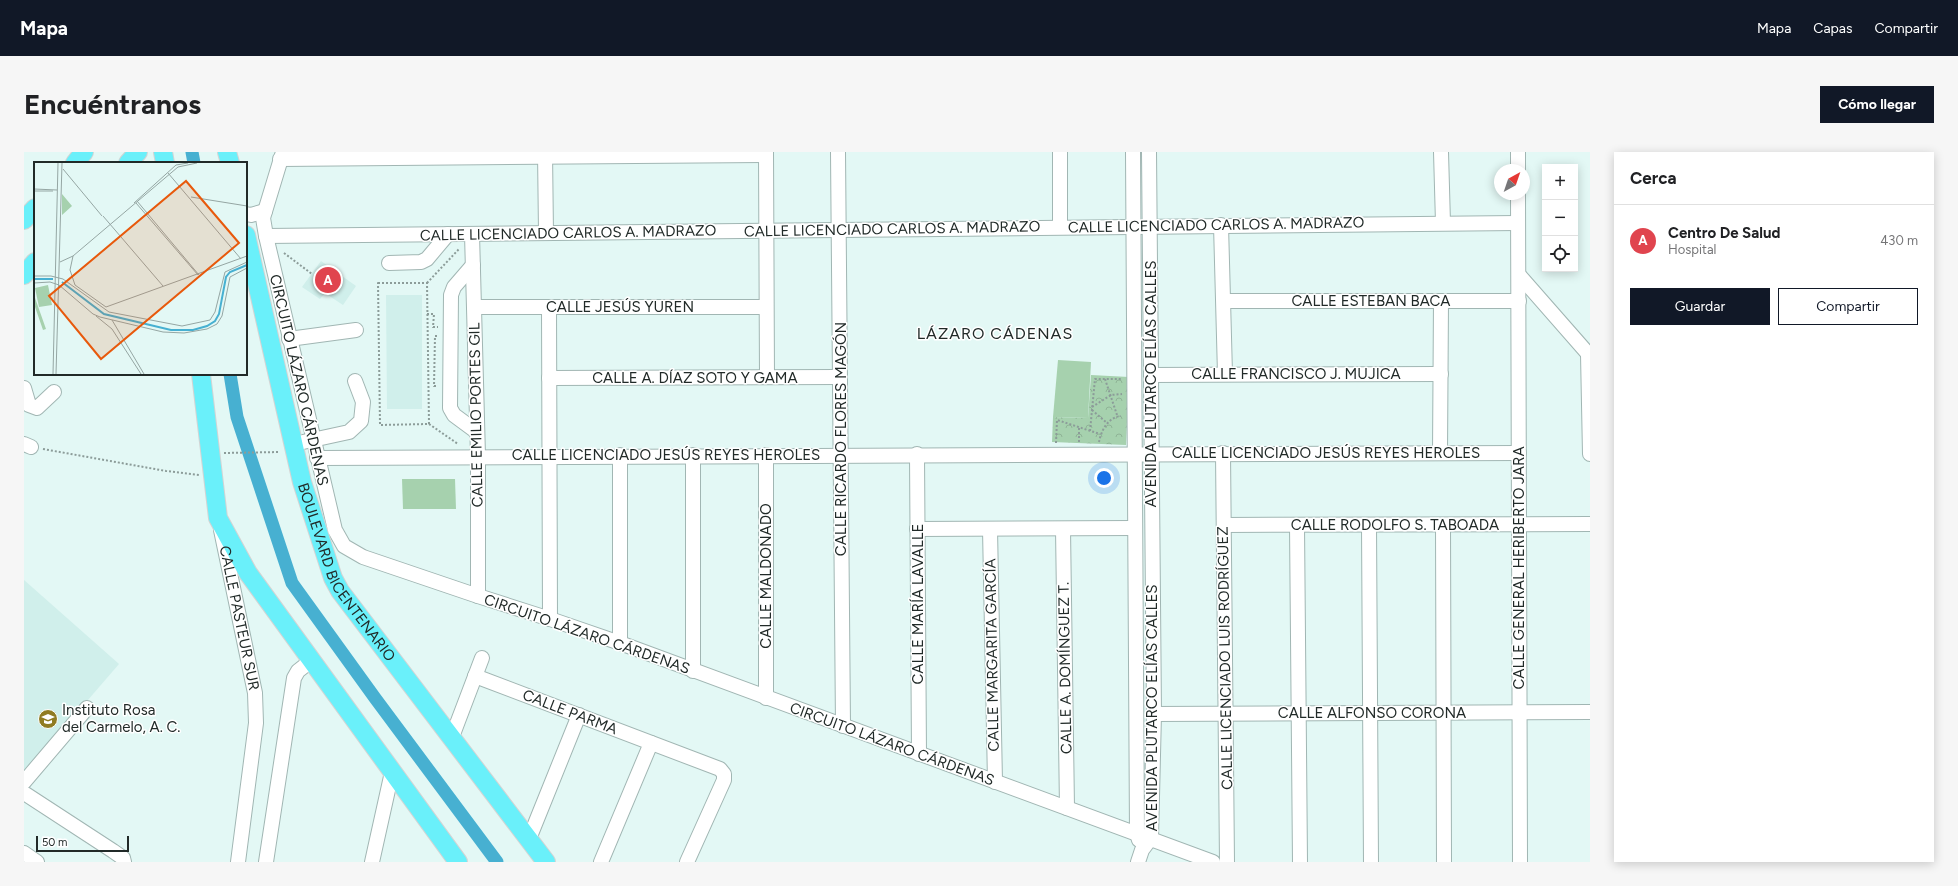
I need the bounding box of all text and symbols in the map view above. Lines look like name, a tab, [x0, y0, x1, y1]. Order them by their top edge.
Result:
text: Mapa	[20, 17, 68, 40]
text: Mapa	[1757, 20, 1791, 37]
text: Capas	[1813, 20, 1852, 37]
text: Compartir	[1874, 20, 1938, 37]
button: Cómo llegar	[1820, 86, 1934, 123]
text: Encuéntranos	[24, 87, 201, 121]
inset map	[34, 162, 247, 375]
north arrow	[1494, 164, 1530, 200]
map controls	[1542, 164, 1578, 272]
button: +	[1542, 164, 1578, 200]
text: Cerca	[1630, 168, 1677, 188]
button: −	[1542, 200, 1578, 236]
street label: CALLE LICENCIADO CARLOS A. MADRAZO	[1068, 213, 1364, 237]
street label: CALLE LICENCIADO CARLOS A. MADRAZO	[744, 217, 1040, 241]
street label: CALLE LICENCIADO CARLOS A. MADRAZO	[420, 221, 716, 245]
text: Centro De Salud	[1668, 224, 1780, 242]
text: A	[1638, 233, 1648, 248]
text: 430 m	[1880, 233, 1918, 248]
button: locate	[1542, 236, 1578, 272]
text: Hospital	[1668, 242, 1716, 257]
street label: AVENIDA PLUTARCO ELÍAS CALLES	[1142, 260, 1160, 508]
pin: A	[315, 265, 341, 295]
street label: CIRCUITO LÁZARO CÁRDENAS	[266, 273, 332, 487]
button: Guardar	[1630, 288, 1770, 325]
button: Compartir	[1778, 288, 1918, 325]
street label: CALLE ESTEBAN BACA	[1291, 292, 1451, 310]
street label: CALLE JESÚS YUREN	[546, 298, 694, 316]
street label: CALLE EMILIO PORTES GIL	[465, 322, 487, 508]
street label: CALLE RICARDO FLORES MAGÓN	[832, 322, 850, 556]
district label: LÁZARO CÁDENAS	[917, 324, 1073, 343]
street label: CALLE FRANCISCO J. MUJICA	[1191, 365, 1401, 383]
street label: CALLE A. DÍAZ SOTO Y GAMA	[592, 369, 798, 387]
street label: CALLE LICENCIADO JESÚS REYES HEROLES	[1172, 444, 1480, 462]
street label: CALLE LICENCIADO JESÚS REYES HEROLES	[512, 446, 820, 464]
street label: CALLE GENERAL HERIBERTO JARA	[1510, 446, 1528, 690]
your location	[1094, 468, 1114, 488]
street label: BOULEVARD BICENTENARIO	[294, 481, 399, 665]
street label: CALLE MALDONADO	[757, 503, 775, 649]
street label: CALLE RODOLFO S. TABOADA	[1291, 516, 1499, 534]
street label: CALLE MARÍA LAVALLE	[909, 523, 927, 685]
street label: CALLE LICENCIADO LUIS RODRÍGUEZ	[1214, 526, 1236, 790]
street label: CALLE PASTEUR SUR	[216, 544, 263, 692]
street label: CALLE MARGARITA GARCÍA	[981, 558, 1003, 752]
street label: CALLE A. DOMÍNGUEZ T.	[1054, 582, 1076, 754]
street label: AVENIDA PLUTARCO ELÍAS CALLES	[1143, 584, 1161, 832]
street label: CIRCUITO LÁZARO CÁRDENAS	[482, 590, 692, 678]
street label: CALLE PARMA	[520, 686, 620, 738]
street label: CIRCUITO LÁZARO CÁRDENAS	[787, 699, 997, 789]
place label: Instituto Rosa del Carmelo, A. C.	[62, 701, 181, 736]
street label: CALLE ALFONSO CORONA	[1278, 704, 1466, 722]
school or university icon: Instituto Rosa del Carmelo, A. C.	[37, 708, 59, 730]
scale bar	[36, 834, 129, 853]
text: 50 m	[42, 836, 67, 849]

